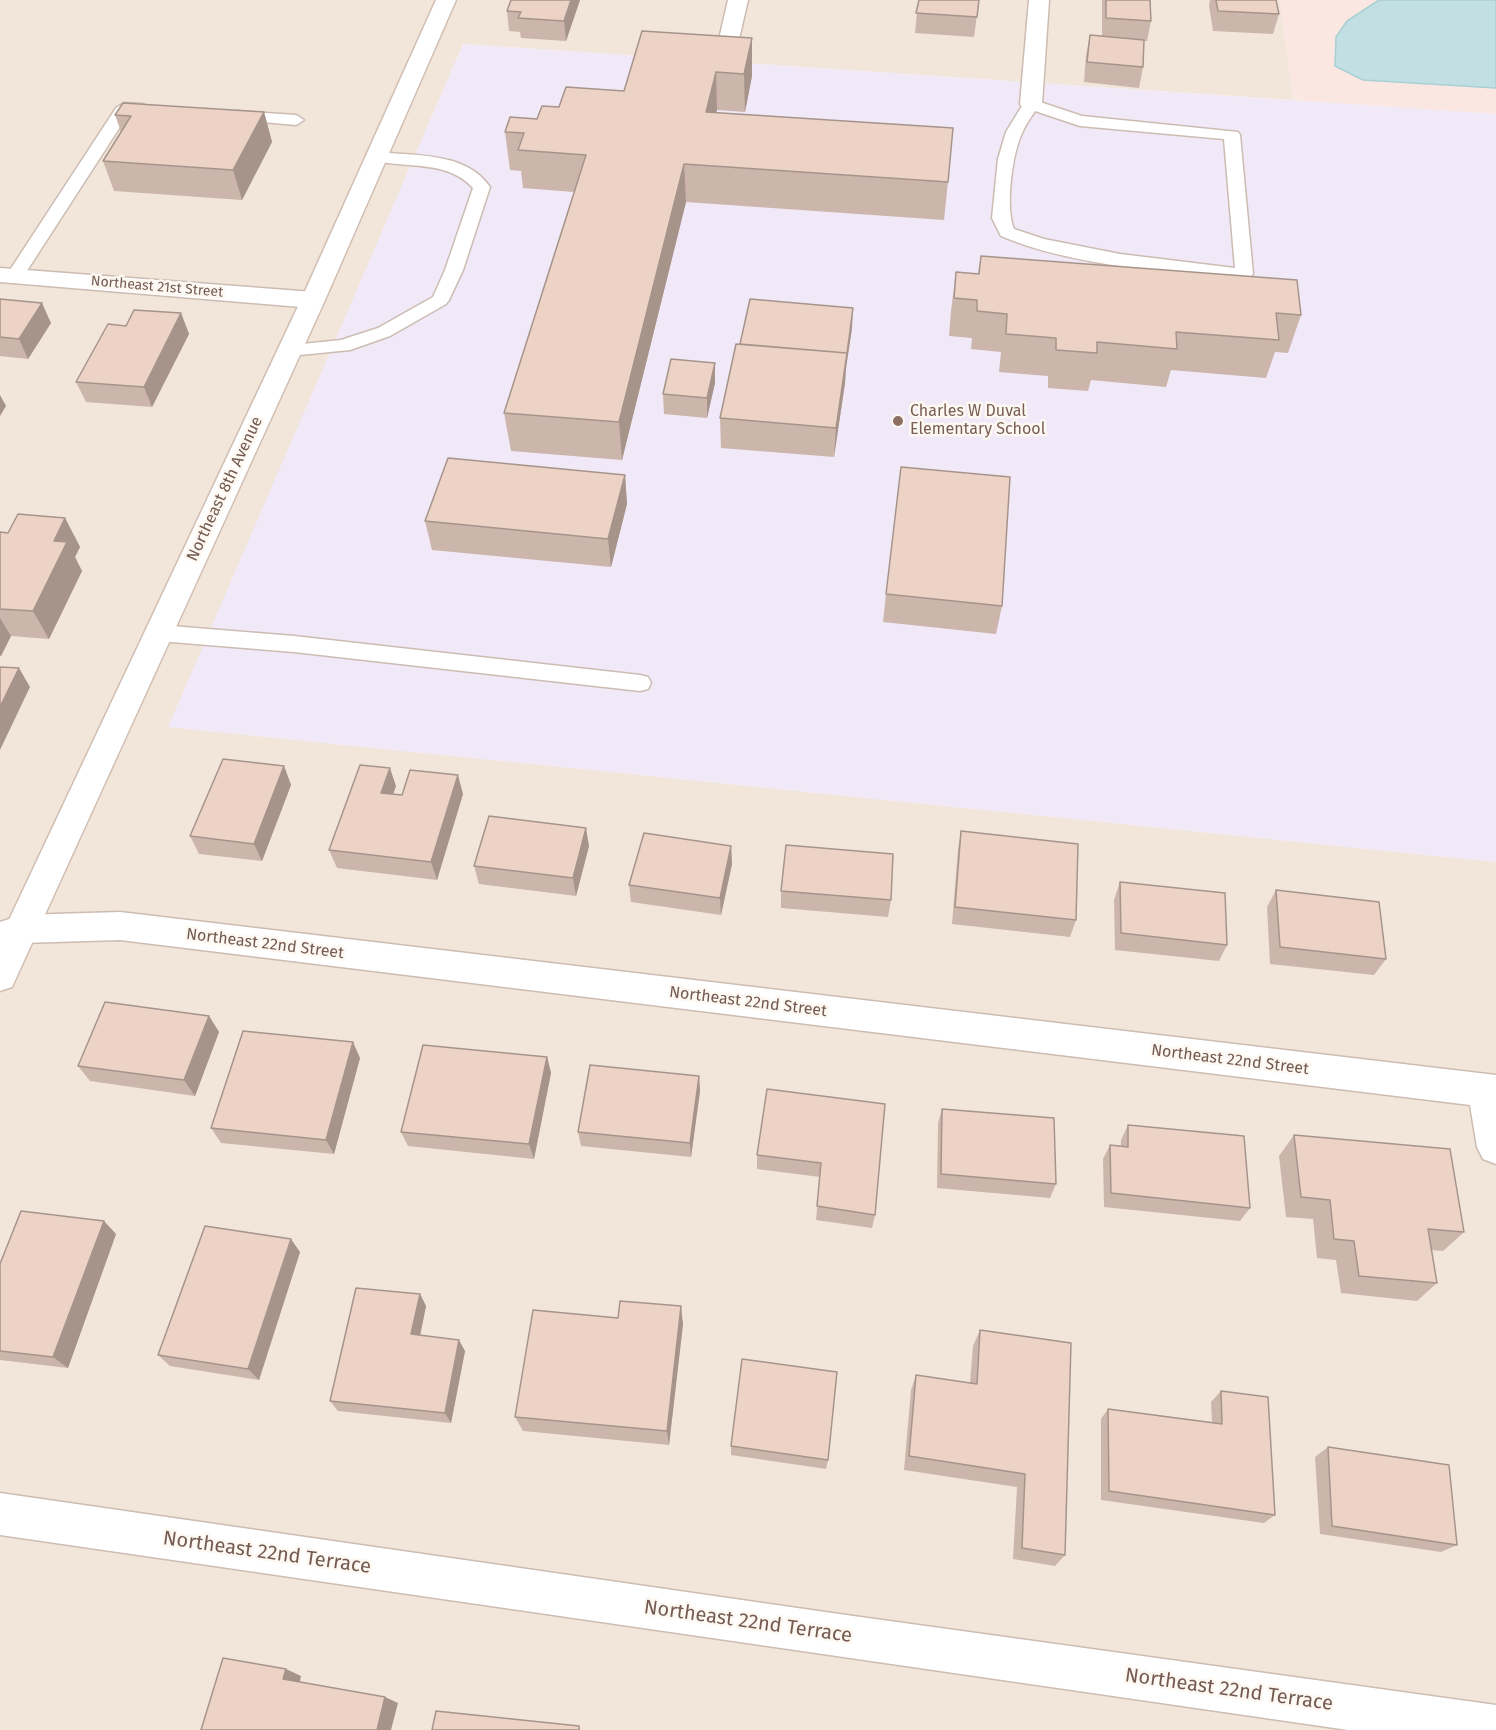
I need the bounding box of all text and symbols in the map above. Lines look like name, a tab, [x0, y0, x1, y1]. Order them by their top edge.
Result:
street label: Northeast 21st Street	[90, 273, 224, 301]
place label: Charles W Duval Elementary School	[910, 402, 1045, 440]
street label: Northeast 8th Avenue	[183, 414, 267, 564]
marker: Charles W Duval Elementary School	[891, 414, 905, 428]
street label: Northeast 22nd Street	[185, 925, 345, 963]
street label: Northeast 22nd Street	[668, 983, 828, 1021]
street label: Northeast 22nd Street	[1150, 1041, 1310, 1079]
street label: Northeast 22nd Terrace	[161, 1527, 373, 1579]
street label: Northeast 22nd Terrace	[642, 1596, 854, 1648]
street label: Northeast 22nd Terrace	[1123, 1664, 1335, 1716]

